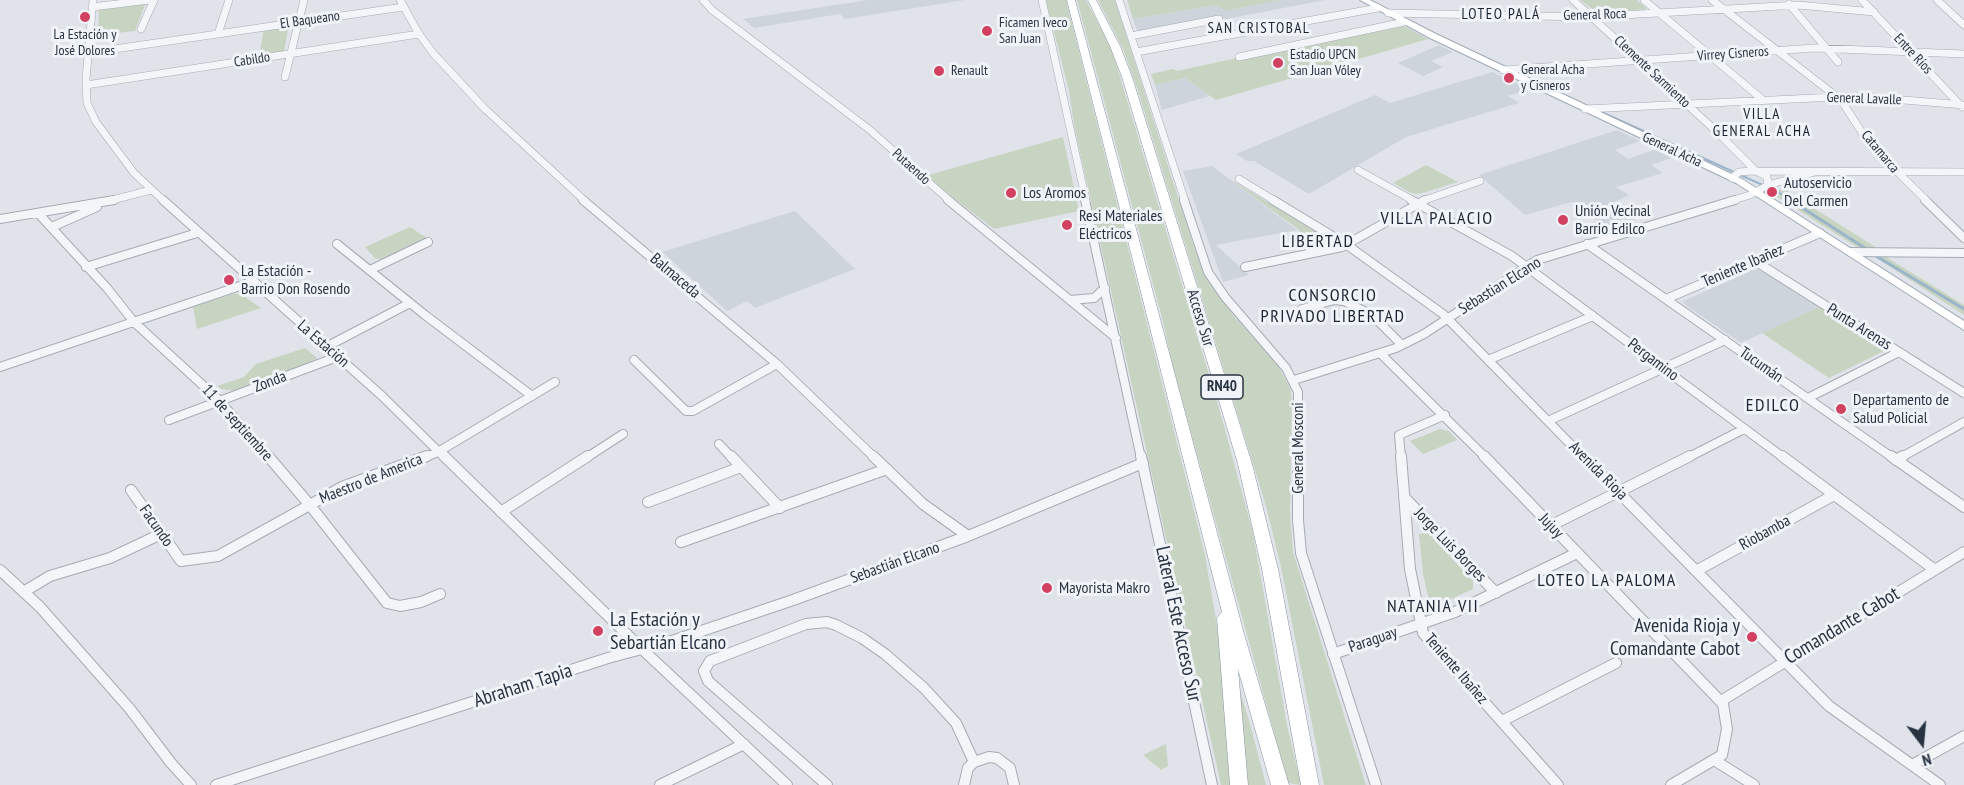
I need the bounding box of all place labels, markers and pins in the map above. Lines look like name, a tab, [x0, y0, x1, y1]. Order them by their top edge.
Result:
marker: La Estación y José Dolores	[78, 10, 92, 24]
place label: Ficamen Iveco San Juan	[999, 15, 1068, 48]
marker: Ficamen Iveco San Juan	[980, 24, 994, 38]
place label: La Estación y José Dolores	[54, 27, 116, 60]
place label: Estadio UPCN San Juan Vóley	[1290, 47, 1361, 80]
marker: Estadio UPCN San Juan Vóley	[1271, 56, 1285, 70]
place label: General Acha y Cisneros	[1521, 62, 1584, 94]
place label: Renault	[951, 63, 988, 79]
marker: Renault	[932, 64, 946, 78]
marker: General Acha y Cisneros	[1502, 71, 1516, 85]
place label: Autoservicio Del Carmen	[1784, 173, 1852, 211]
place label: Los Aromos	[1023, 183, 1086, 203]
marker: Autoservicio Del Carmen	[1765, 185, 1779, 199]
marker: Los Aromos	[1004, 186, 1018, 200]
place label: Unión Vecinal Barrio Edilco	[1575, 201, 1651, 239]
place label: Resi Materiales Eléctricos	[1079, 206, 1162, 244]
marker: Unión Vecinal Barrio Edilco	[1556, 213, 1570, 227]
marker: Resi Materiales Eléctricos	[1060, 218, 1074, 232]
place label: La Estación - Barrio Don Rosendo	[241, 261, 350, 299]
marker: La Estación - Barrio Don Rosendo	[222, 273, 236, 287]
place label: Departamento de Salud Policial	[1853, 390, 1949, 428]
marker: Departamento de Salud Policial	[1834, 402, 1848, 416]
place label: Mayorista Makro	[1059, 578, 1150, 598]
marker: Mayorista Makro	[1040, 581, 1054, 595]
place label: La Estación y Sebartián Elcano	[610, 608, 726, 655]
place label: Avenida Rioja y Comandante Cabot	[1610, 614, 1740, 661]
marker: La Estación y Sebartián Elcano	[591, 624, 605, 638]
marker: Avenida Rioja y Comandante Cabot	[1745, 630, 1759, 644]

